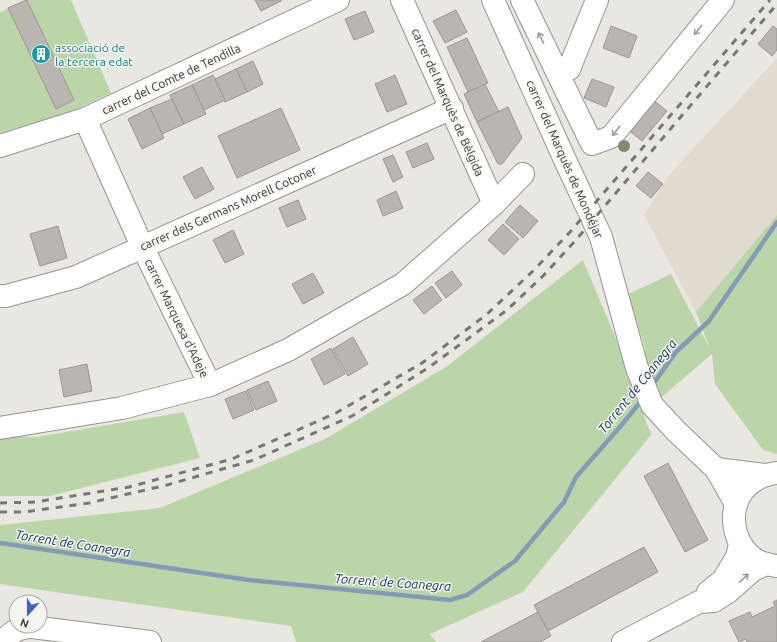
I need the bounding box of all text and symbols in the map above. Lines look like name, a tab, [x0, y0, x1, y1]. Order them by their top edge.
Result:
one-way arrow	[694, 25, 703, 36]
street label: carrer del Marquès de Bèlgida	[409, 26, 487, 178]
one-way arrow	[537, 33, 544, 45]
place label: associació de la tercera edat	[55, 41, 133, 68]
street label: carrer del Comte de Tendilla	[100, 41, 242, 117]
building icon: associació de la tercera edat	[30, 43, 52, 65]
street label: carrer del Marquès de Mondéjar	[524, 78, 606, 241]
one-way arrow	[612, 126, 621, 136]
street label: carrer dels Germans Morell Cotoner	[138, 163, 319, 253]
street label: carrer Marquesa d'Adeje	[143, 256, 211, 380]
water label: Torrent de Coanegra	[595, 336, 679, 436]
water label: Torrent de Coanegra	[14, 527, 132, 559]
water label: Torrent de Coanegra	[334, 571, 452, 593]
one-way arrow	[739, 573, 750, 582]
north arrow	[8, 594, 48, 634]
text: N	[18, 616, 30, 630]

